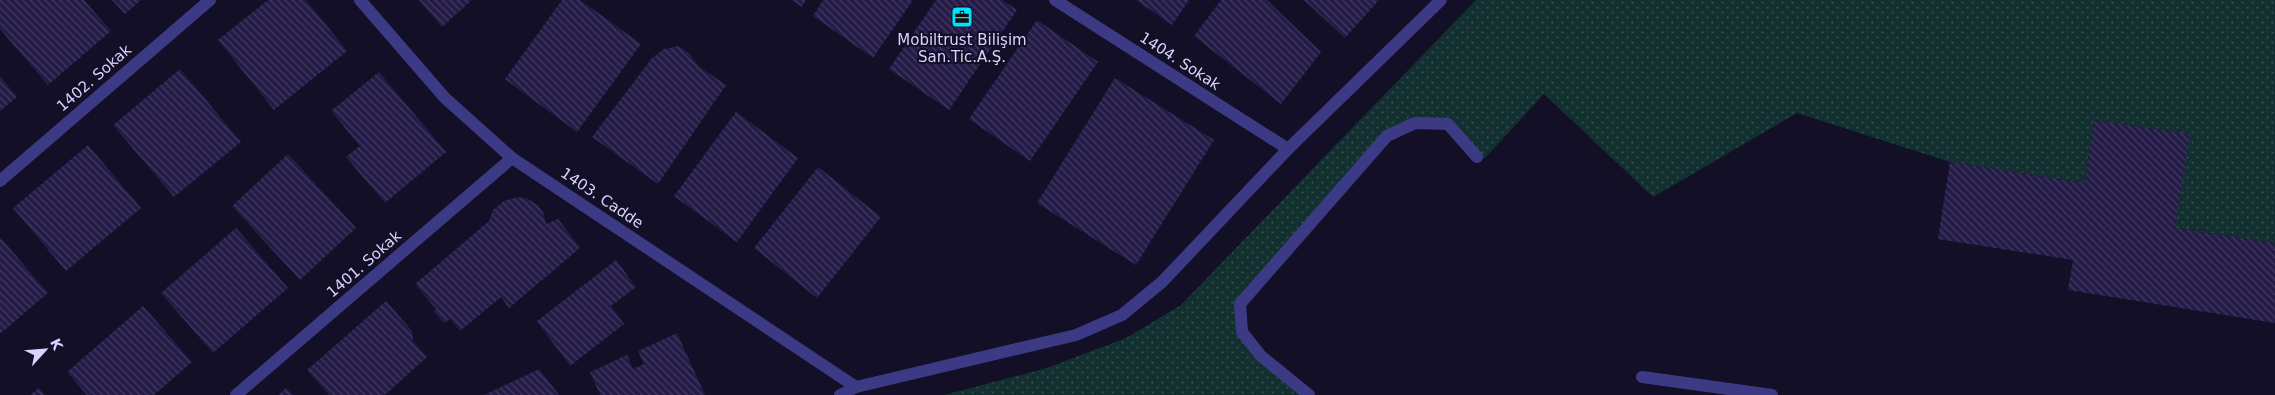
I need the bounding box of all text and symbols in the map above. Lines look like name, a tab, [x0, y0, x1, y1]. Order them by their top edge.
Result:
office icon: Mobiltrust Bilişim San.Tic.A.Ş.	[950, 5, 974, 29]
street label: 1404. Sokak	[1136, 28, 1224, 94]
place label: Mobiltrust Bilişim San.Tic.A.Ş.	[897, 31, 1027, 66]
street label: 1402. Sokak	[53, 41, 135, 115]
street label: 1403. Cadde	[557, 164, 647, 232]
street label: 1401. Sokak	[323, 227, 405, 301]
north arrow	[20, 325, 70, 375]
text: K	[47, 336, 67, 354]

